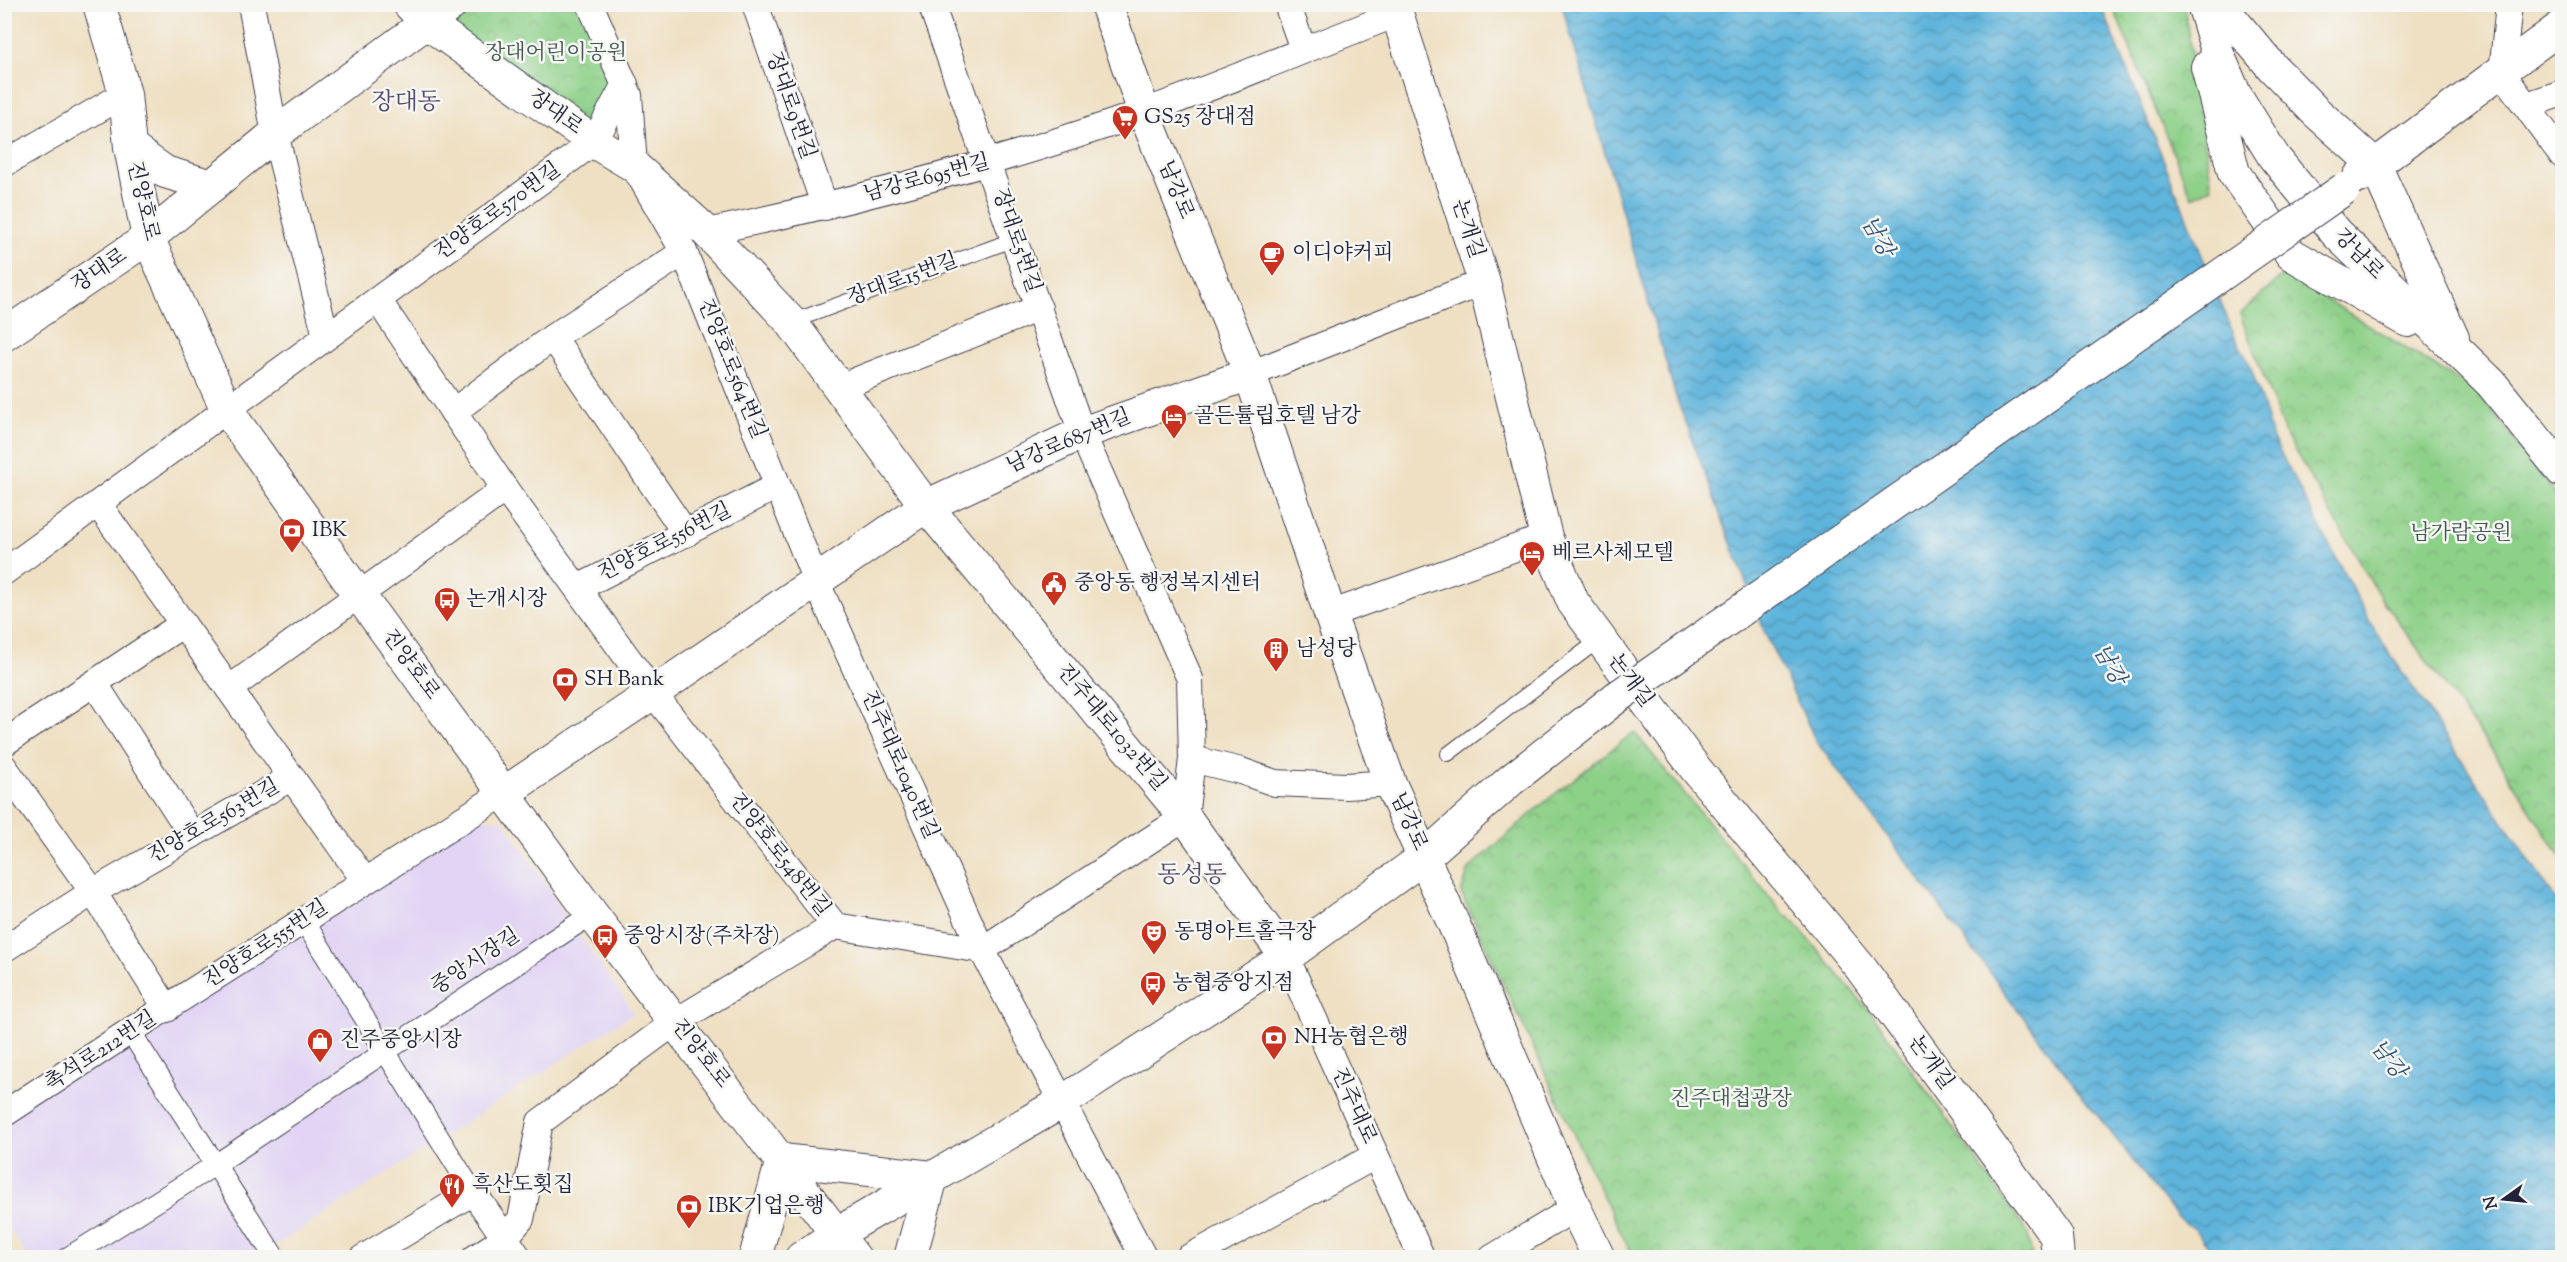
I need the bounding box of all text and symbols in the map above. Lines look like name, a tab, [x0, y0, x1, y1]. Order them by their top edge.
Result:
park label: 장대어린이공원	[485, 39, 627, 69]
street label: 장대로9번길	[758, 48, 822, 164]
street label: 장대로	[522, 83, 588, 143]
district label: 장대동	[371, 86, 441, 120]
supermarket icon: GS25 장대점	[1110, 103, 1140, 141]
place label: GS25 장대점	[1144, 103, 1256, 133]
street label: 남강로695번길	[861, 148, 993, 210]
street label: 진양호로570번길	[428, 156, 568, 268]
street label: 남강로	[1150, 156, 1200, 224]
street label: 진양호로	[118, 158, 166, 244]
street label: 장대로5번길	[984, 185, 1048, 297]
street label: 논개길	[1443, 195, 1491, 263]
water label: 남강	[1852, 211, 1902, 267]
street label: 강남로	[2326, 223, 2390, 287]
cafe icon: 이디야커피	[1257, 239, 1287, 277]
place label: 이디야커피	[1292, 239, 1393, 269]
street label: 장대로	[66, 242, 134, 300]
street label: 장대로15번길	[843, 246, 963, 314]
street label: 진양호로564번길	[689, 294, 773, 444]
street label: 남강로687번길	[1002, 402, 1136, 482]
hotel icon: 골든튤립호텔 남강	[1159, 402, 1189, 440]
place label: 골든튤립호텔 남강	[1194, 402, 1361, 432]
street label: 진양호로556번길	[593, 496, 737, 590]
bank icon: IBK	[277, 516, 307, 554]
place label: IBK	[312, 516, 347, 546]
park label: 남가람공원	[2410, 519, 2512, 549]
hotel icon: 베르사체모텔	[1517, 539, 1547, 577]
place label: 베르사체모텔	[1552, 539, 1674, 569]
public building icon: 중앙동 행정복지센터	[1039, 569, 1069, 607]
place label: 중앙동 행정복지센터	[1074, 569, 1261, 599]
bus stop icon: 논개시장	[432, 585, 462, 623]
place label: 논개시장	[466, 585, 548, 615]
street label: 진양호로	[374, 623, 446, 707]
building icon: 남성당	[1261, 635, 1291, 673]
place label: 남성당	[1296, 635, 1358, 665]
water label: 남강	[2084, 639, 2134, 695]
street label: 논개길	[1600, 648, 1660, 714]
street label: 진주대로1032번길	[1049, 658, 1173, 798]
bank icon: SH Bank	[550, 665, 580, 703]
place label: SH Bank	[584, 665, 665, 695]
street label: 진주대로1040번길	[853, 686, 945, 844]
street label: 진양호로563번길	[142, 772, 286, 872]
street label: 진양호로548번길	[721, 787, 837, 923]
street label: 남강로	[1382, 788, 1434, 856]
district label: 동성동	[1157, 859, 1227, 893]
street label: 진양호로555번길	[198, 893, 334, 997]
theatre icon: 동명아트홀극장	[1139, 918, 1169, 956]
place label: 동명아트홀극장	[1174, 918, 1317, 948]
street label: 중앙시장길	[426, 921, 526, 1003]
bus stop icon: 중앙시장(주차장)	[590, 922, 620, 960]
place label: 중앙시장(주차장)	[624, 922, 780, 952]
bus stop icon: 농협중앙지점	[1138, 969, 1168, 1007]
place label: 농협중앙지점	[1172, 969, 1294, 999]
street label: 촉석로212번길	[39, 1004, 163, 1100]
street label: 진양호로	[663, 1013, 737, 1095]
bank icon: NH농협은행	[1259, 1023, 1289, 1061]
place label: NH농협은행	[1294, 1023, 1409, 1053]
shop icon: 진주중앙시장	[305, 1026, 335, 1064]
place label: 진주중앙시장	[340, 1026, 462, 1056]
street label: 논개길	[1900, 1030, 1960, 1096]
water label: 남강	[2361, 1033, 2415, 1090]
street label: 진주대로	[1323, 1063, 1383, 1149]
park label: 진주대첩광장	[1670, 1085, 1793, 1115]
north arrow	[2474, 1169, 2534, 1229]
restaurant icon: 흑산도횟집	[437, 1171, 467, 1209]
place label: 흑산도횟집	[472, 1171, 573, 1201]
bank icon: IBK기업은행	[674, 1192, 704, 1230]
place label: IBK기업은행	[708, 1192, 824, 1222]
text: N	[2479, 1193, 2505, 1211]

